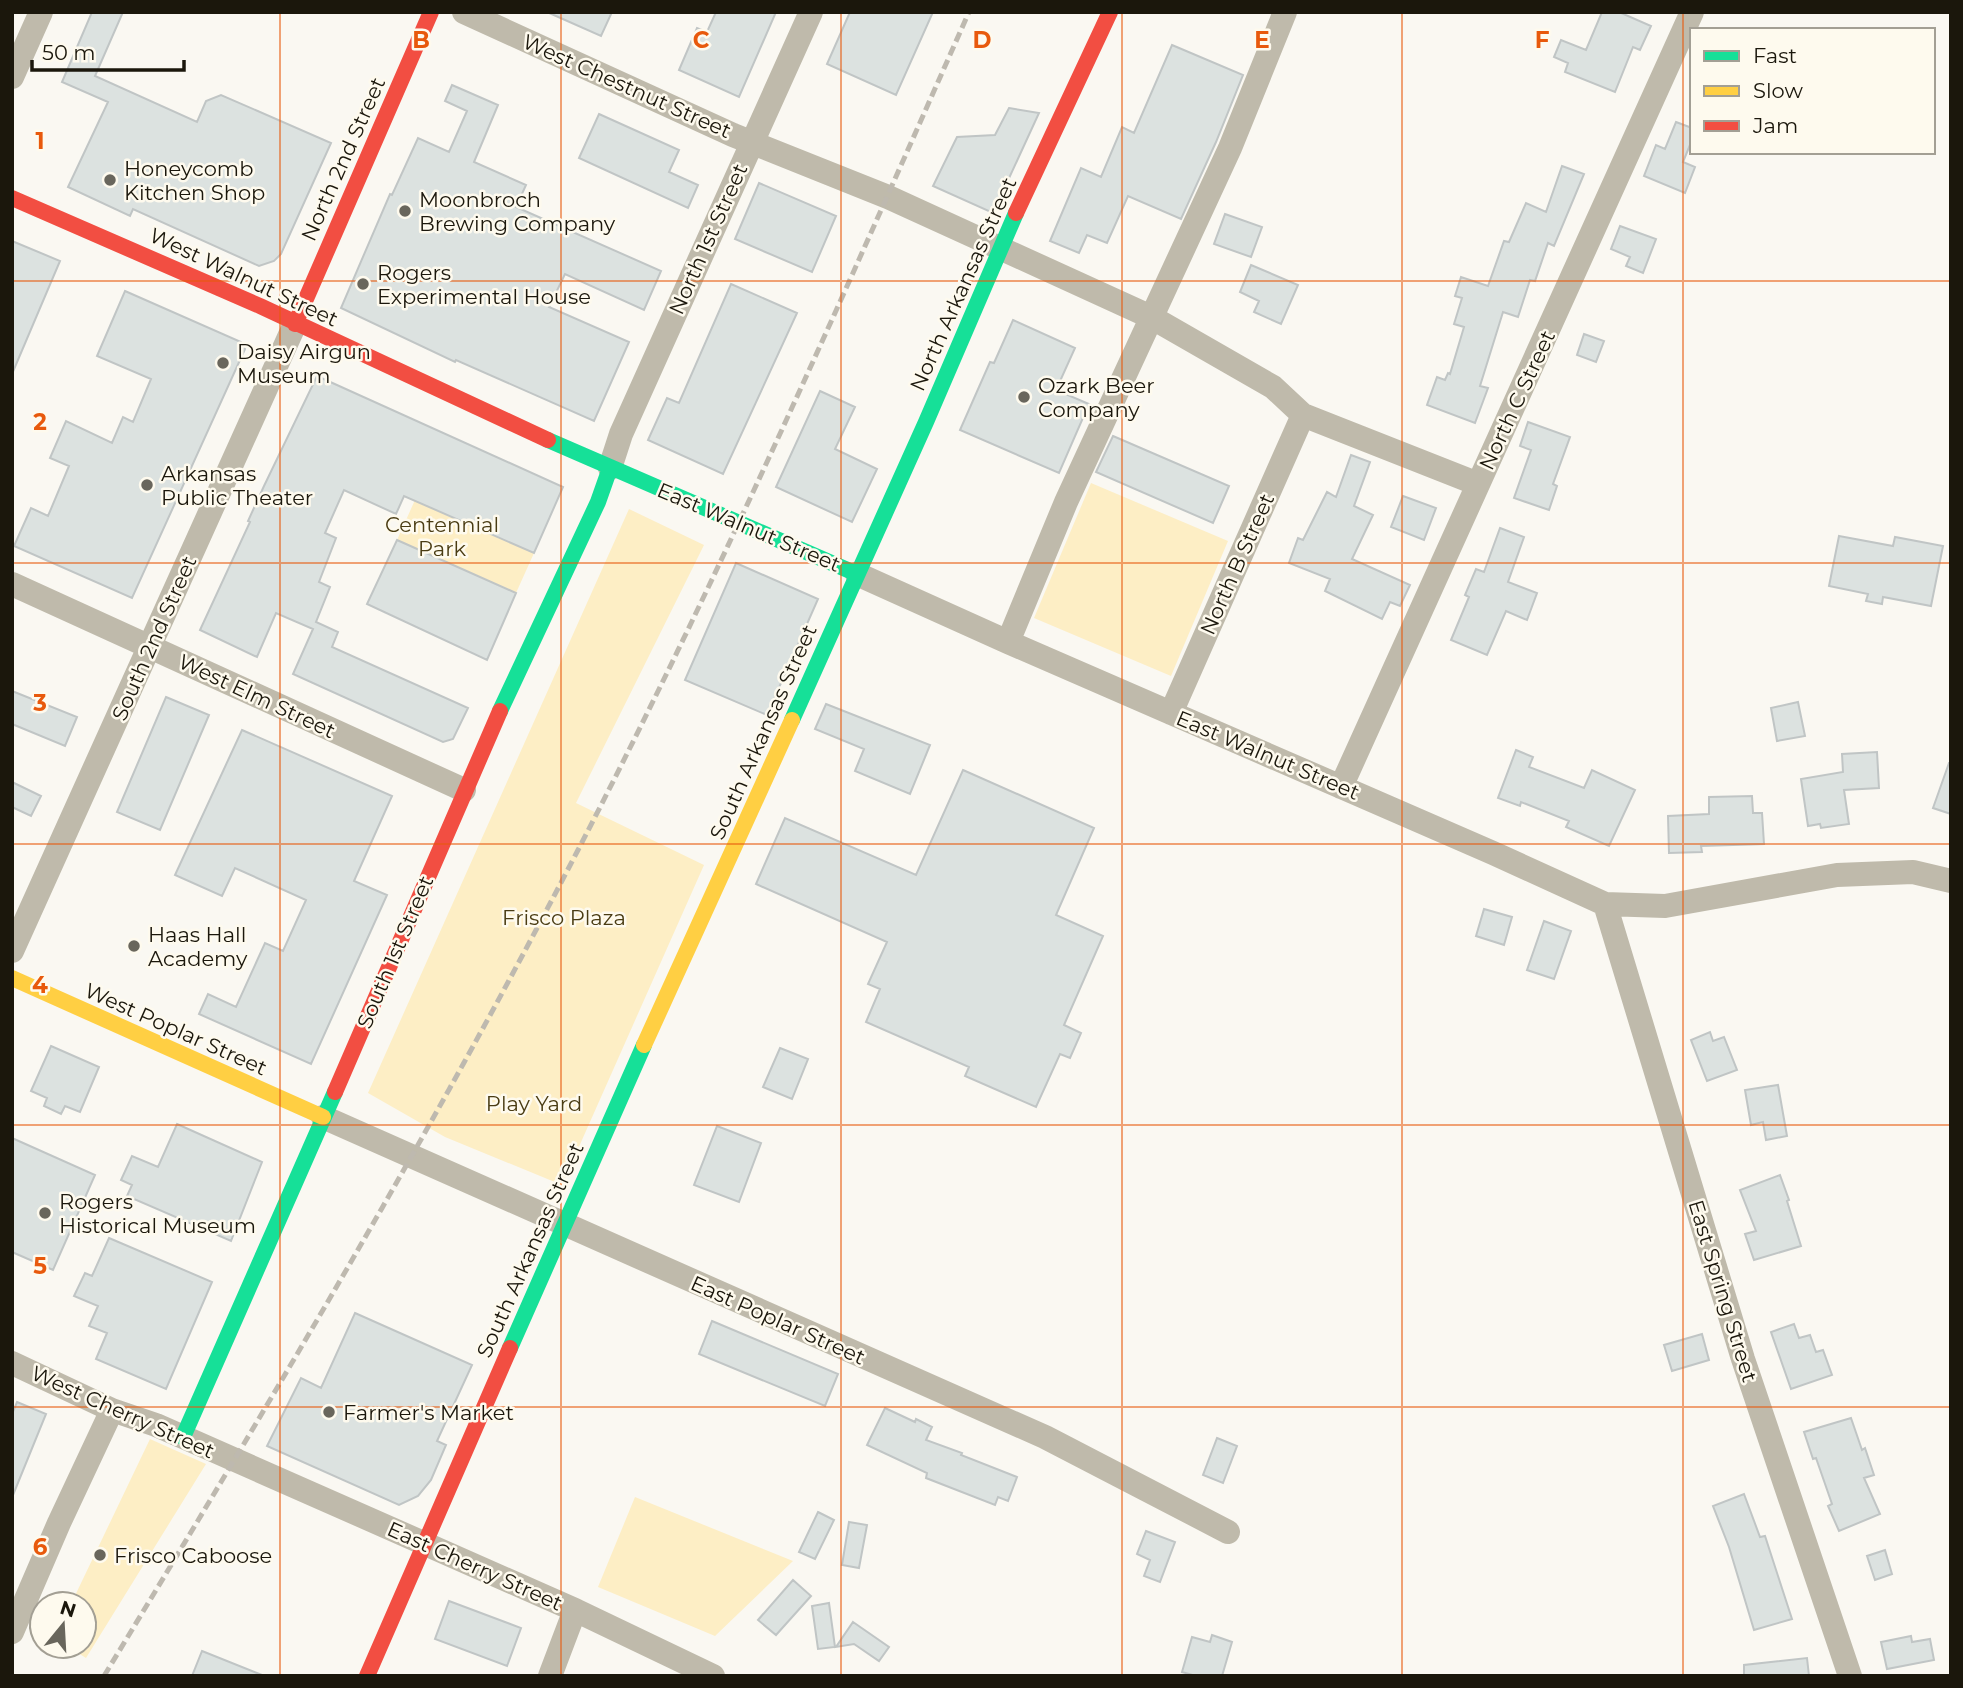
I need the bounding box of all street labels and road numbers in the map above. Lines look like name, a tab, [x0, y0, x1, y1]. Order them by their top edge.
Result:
street label: West Chestnut Street	[519, 29, 735, 143]
street label: North 2nd Street	[296, 73, 390, 245]
street label: North 1st Street	[664, 160, 752, 318]
street label: North Arkansas Street	[905, 173, 1021, 395]
street label: West Walnut Street	[146, 222, 342, 332]
street label: North C Street	[1474, 326, 1560, 474]
street label: East Walnut Street	[654, 477, 844, 577]
street label: North B Street	[1195, 489, 1279, 639]
street label: South 2nd Street	[106, 552, 202, 724]
street label: South Arkansas Street	[704, 621, 822, 843]
street label: West Elm Street	[175, 649, 339, 743]
street label: East Walnut Street	[1173, 705, 1363, 805]
street label: South 1st Street	[351, 872, 439, 1032]
street label: West Poplar Street	[81, 978, 271, 1080]
street label: South Arkansas Street	[471, 1139, 589, 1361]
street label: East Spring Street	[1683, 1197, 1763, 1385]
street label: East Poplar Street	[687, 1270, 869, 1370]
street label: West Cherry Street	[28, 1360, 218, 1464]
street label: East Cherry Street	[383, 1516, 567, 1616]

